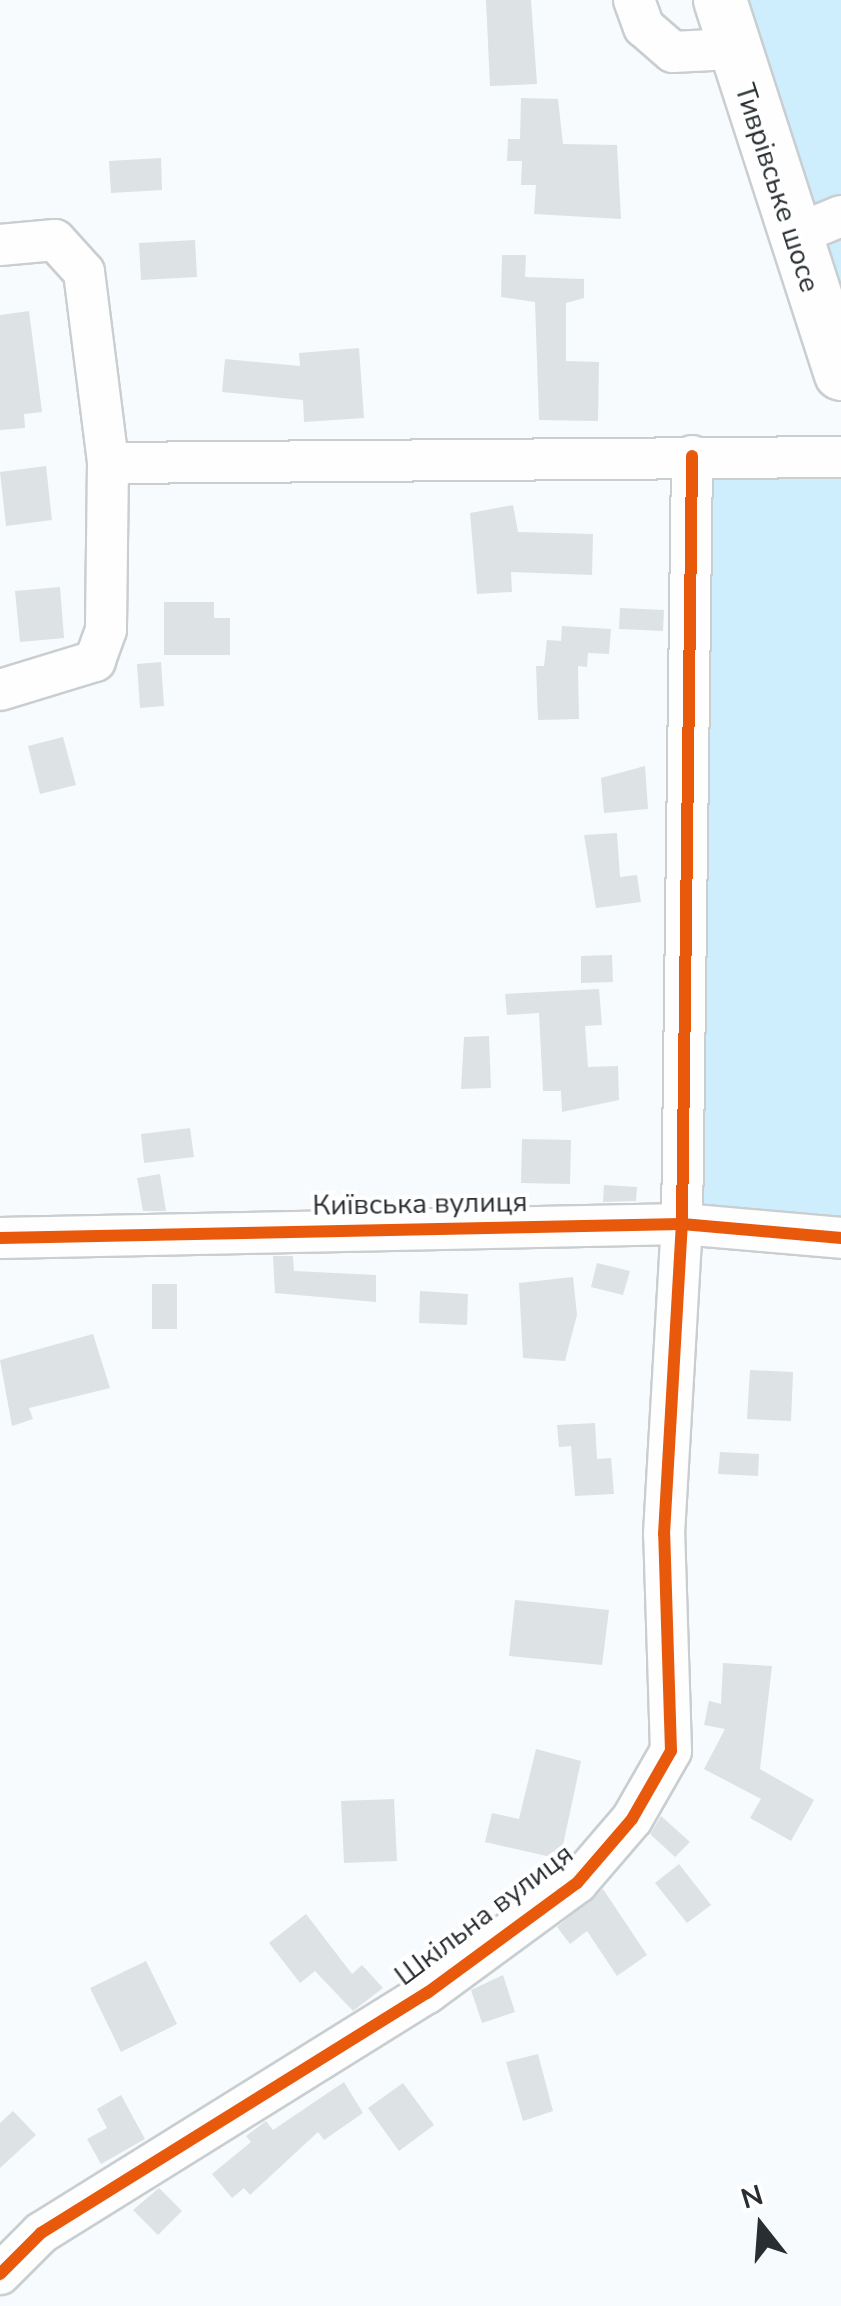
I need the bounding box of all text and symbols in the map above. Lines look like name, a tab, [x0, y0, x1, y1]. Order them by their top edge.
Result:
street label: Тиврівське шосе	[727, 80, 827, 296]
street label: Київська вулиця	[312, 1185, 528, 1223]
street label: Шкільна вулиця	[388, 1837, 580, 1993]
north arrow	[711, 2176, 811, 2276]
text: N	[737, 2176, 768, 2219]

